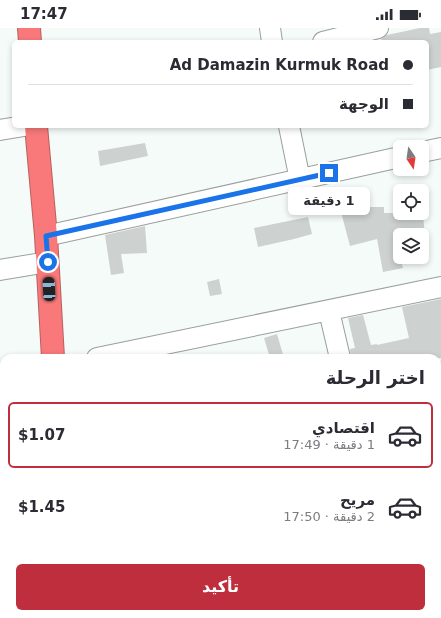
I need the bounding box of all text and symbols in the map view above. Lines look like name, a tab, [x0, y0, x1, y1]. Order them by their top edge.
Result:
text: 17:47	[20, 5, 68, 23]
text: Ad Damazin Kurmuk Road	[170, 56, 389, 74]
text: الوجهة	[339, 95, 389, 113]
north arrow	[393, 140, 429, 176]
map controls	[393, 140, 429, 264]
route end	[320, 164, 338, 182]
button: locate	[393, 184, 429, 220]
callout: 1 دقيقة	[288, 187, 370, 215]
text: 1 دقيقة	[303, 193, 355, 208]
button: layers	[393, 228, 429, 264]
route start	[39, 253, 57, 271]
car	[42, 277, 56, 301]
text: اختر الرحلة	[326, 367, 425, 388]
icon: car	[387, 417, 423, 453]
text: اقتصادي	[312, 419, 375, 437]
text: $1.07	[18, 426, 65, 444]
text: 1 دقيقة · 17:49	[283, 437, 375, 452]
icon: car	[387, 489, 423, 525]
text: مريح	[340, 491, 375, 509]
text: $1.45	[18, 498, 65, 516]
text: 2 دقيقة · 17:50	[283, 509, 375, 524]
button: تأكيد	[16, 564, 425, 610]

